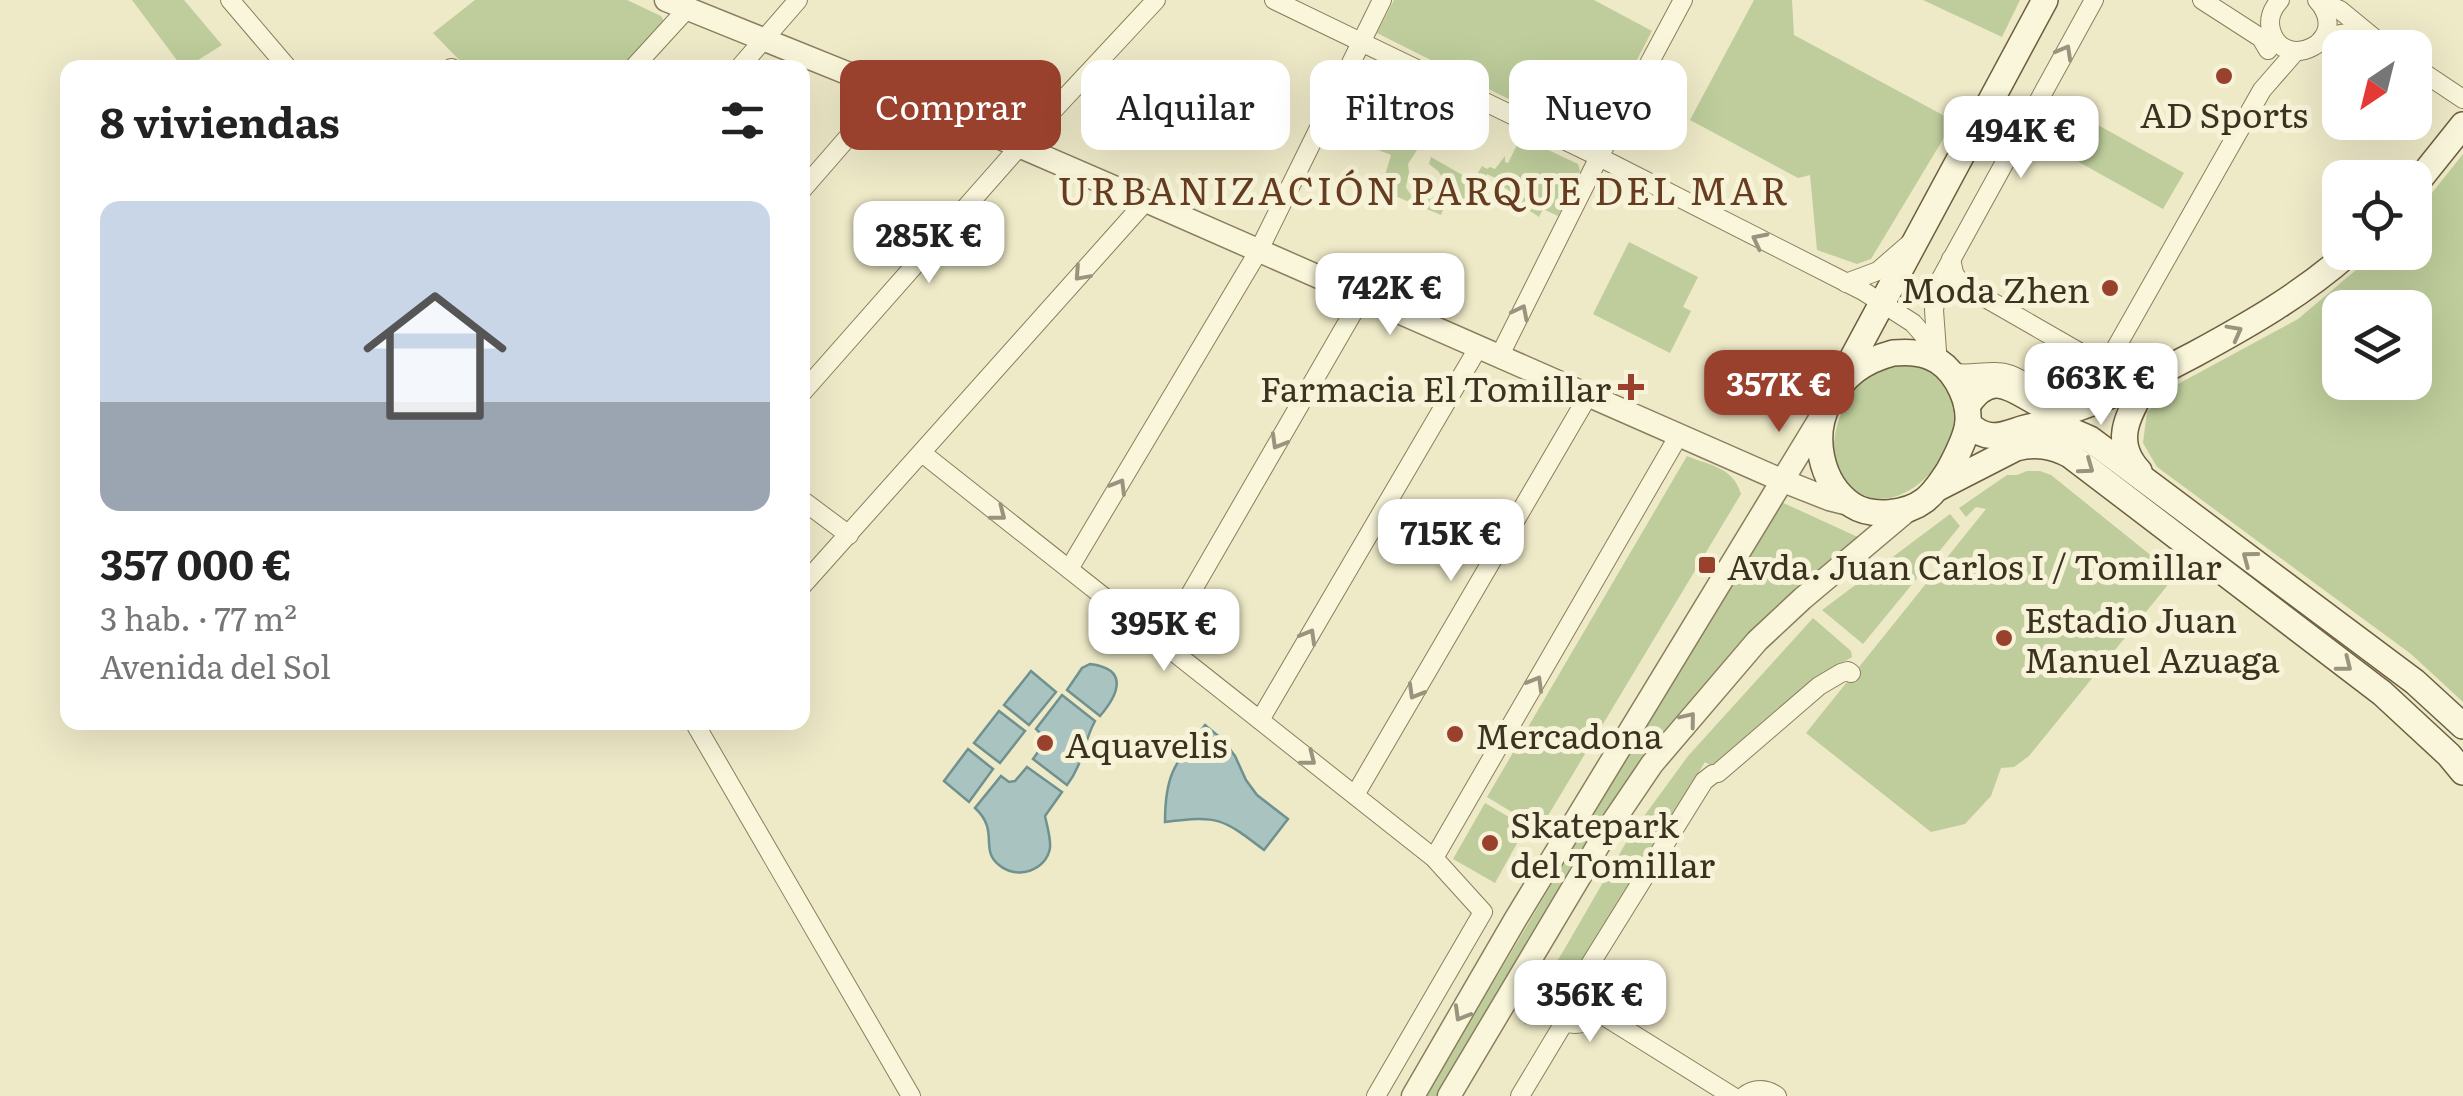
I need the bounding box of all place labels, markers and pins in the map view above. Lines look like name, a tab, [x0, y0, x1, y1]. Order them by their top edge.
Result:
marker: AD Sports	[2213, 65, 2235, 87]
place label: AD Sports	[2140, 87, 2308, 139]
pin: 494K €	[1940, 96, 2102, 181]
pin: 285K €	[848, 201, 1010, 286]
pin: 742K €	[1309, 253, 1471, 338]
place label: Moda Zhen	[1901, 262, 2090, 314]
marker: Moda Zhen	[2099, 277, 2121, 299]
pin: 663K €	[2020, 343, 2182, 428]
pin: 357K €	[1698, 350, 1860, 435]
place label: Farmacia El Tomillar	[1260, 361, 1611, 413]
marker: Farmacia El Tomillar	[1620, 376, 1642, 398]
pin: 715K €	[1370, 499, 1532, 584]
place label: Avda. Juan Carlos I / Tomillar	[1727, 539, 2222, 591]
marker: Avda. Juan Carlos I / Tomillar	[1696, 554, 1718, 576]
pin: 395K €	[1083, 589, 1245, 674]
place label: Estadio Juan Manuel Azuaga	[2024, 592, 2280, 684]
marker: Estadio Juan Manuel Azuaga	[1993, 627, 2015, 649]
place label: Mercadona	[1475, 708, 1663, 760]
place label: Aquavelis	[1065, 717, 1228, 769]
marker: Mercadona	[1444, 723, 1466, 745]
marker: Aquavelis	[1034, 732, 1056, 754]
place label: Skatepark del Tomillar	[1510, 797, 1716, 889]
marker: Skatepark del Tomillar	[1479, 832, 1501, 854]
pin: 356K €	[1509, 960, 1671, 1045]

